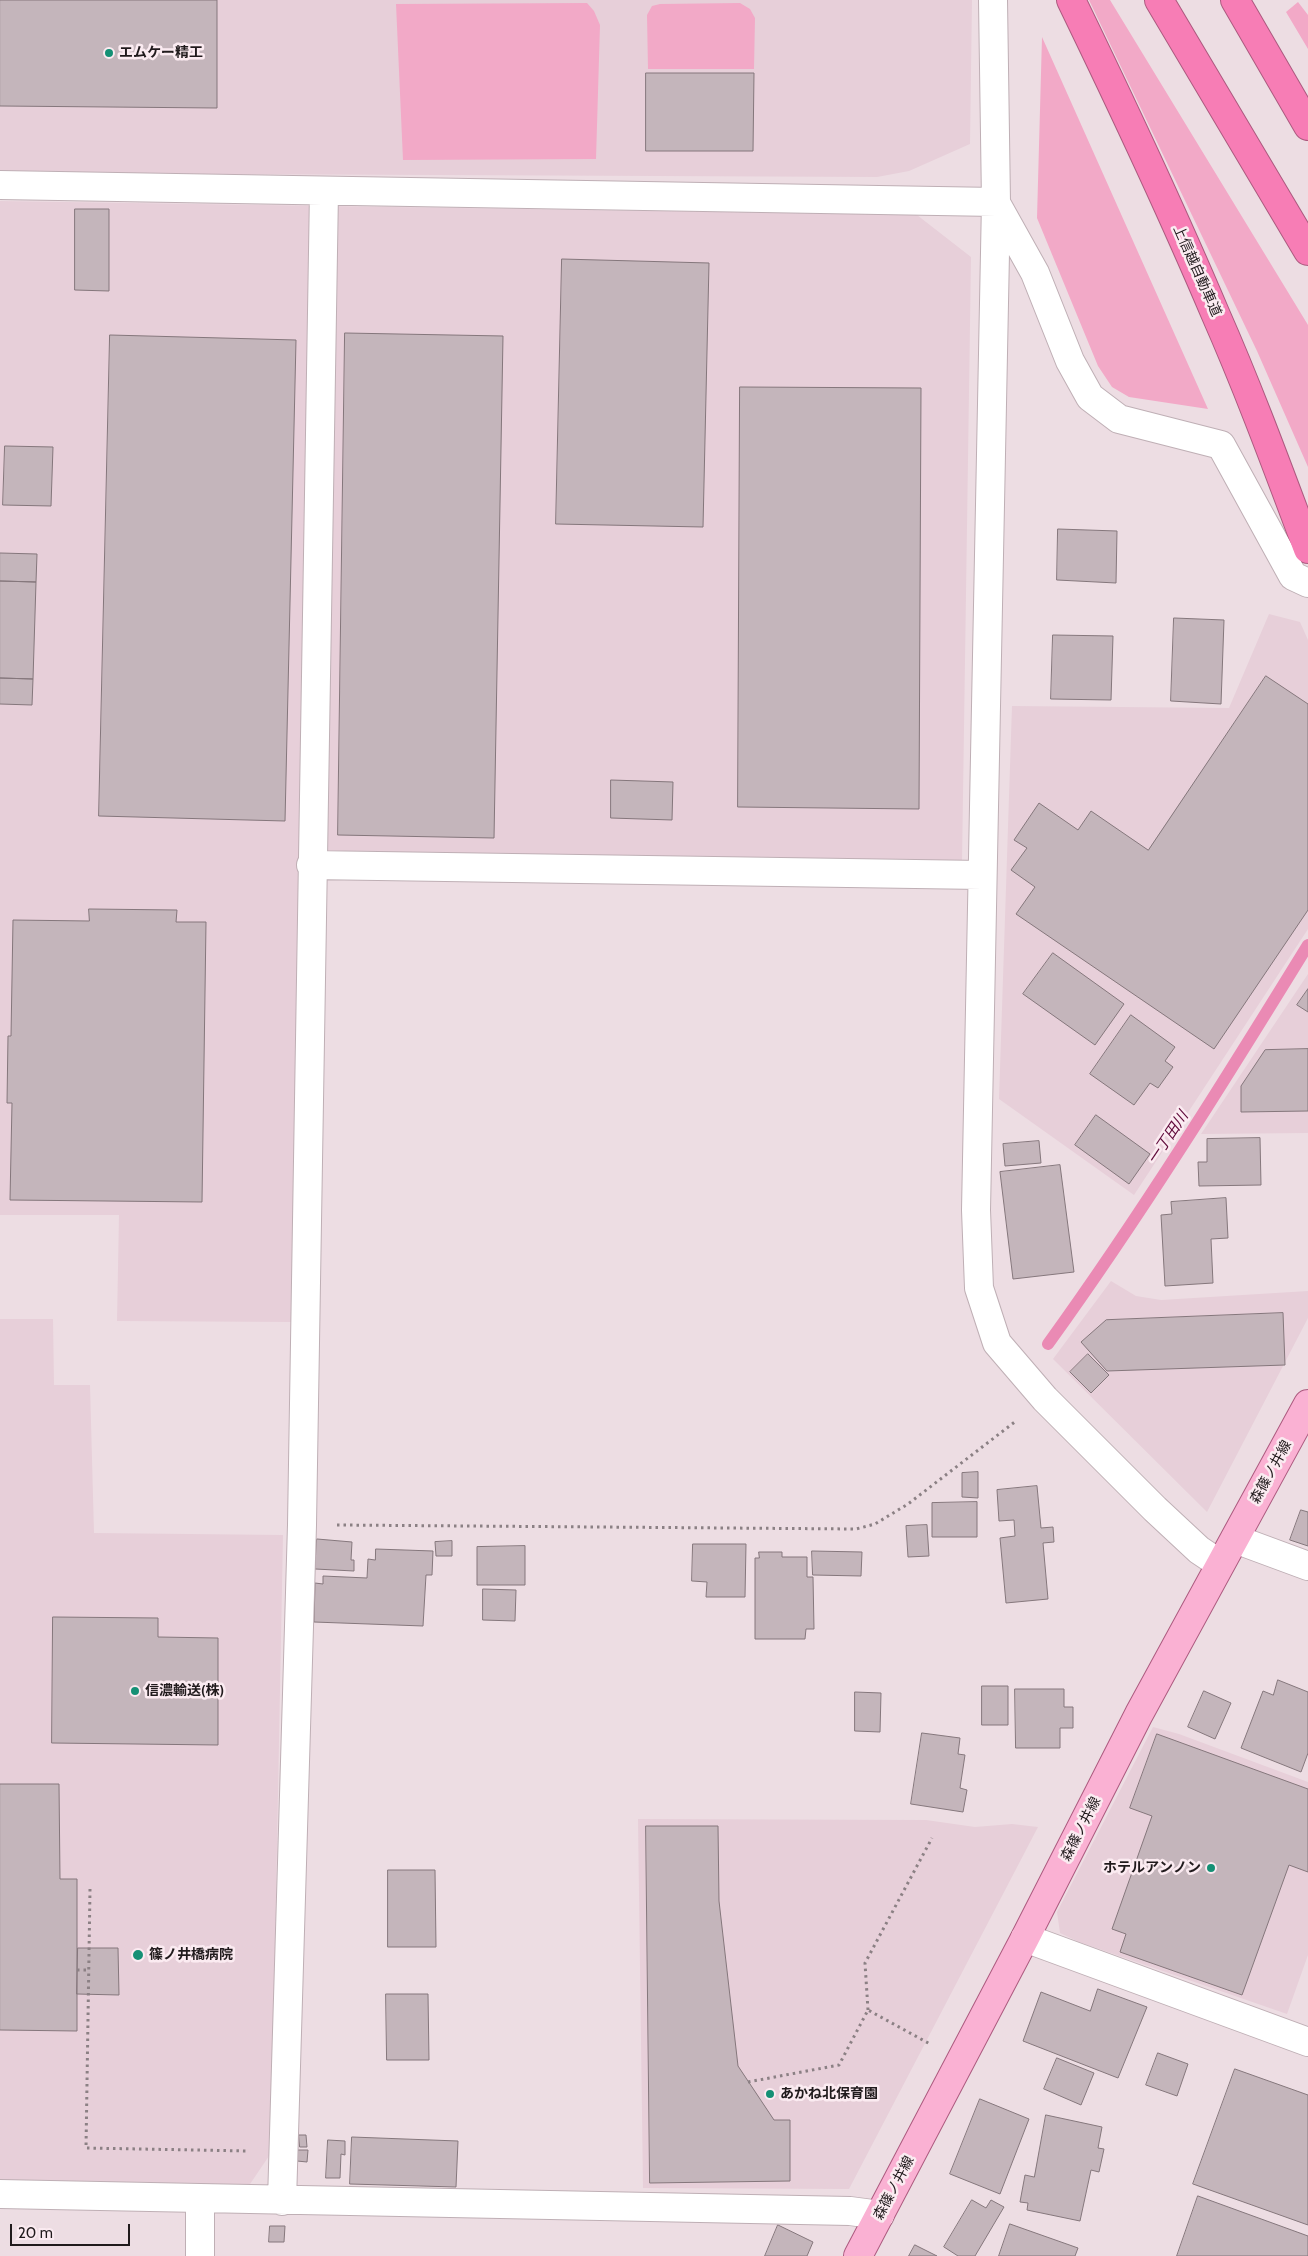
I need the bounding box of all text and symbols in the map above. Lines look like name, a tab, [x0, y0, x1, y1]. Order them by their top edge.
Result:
place label: エムケー精工	[119, 45, 203, 61]
marker: エムケー精工	[103, 47, 115, 59]
street label: 上信越自動車道	[1169, 223, 1225, 319]
water label: 一丁田川	[1144, 1108, 1192, 1168]
street label: 森篠ノ井線	[1247, 1437, 1295, 1507]
place label: 信濃輸送(株)	[145, 1683, 224, 1699]
marker: 信濃輸送(株)	[129, 1685, 141, 1697]
street label: 森篠ノ井線	[1058, 1794, 1104, 1864]
place label: ホテルアンノン	[1103, 1860, 1201, 1876]
marker: ホテルアンノン	[1205, 1862, 1217, 1874]
place label: 篠ノ井橋病院	[149, 1947, 233, 1963]
marker: 篠ノ井橋病院	[131, 1948, 145, 1962]
place label: あかね北保育園	[780, 2086, 878, 2102]
marker: あかね北保育園	[764, 2088, 776, 2100]
street label: 森篠ノ井線	[870, 2153, 918, 2223]
scale bar	[12, 2214, 132, 2246]
text: 20 m	[18, 2224, 53, 2242]

